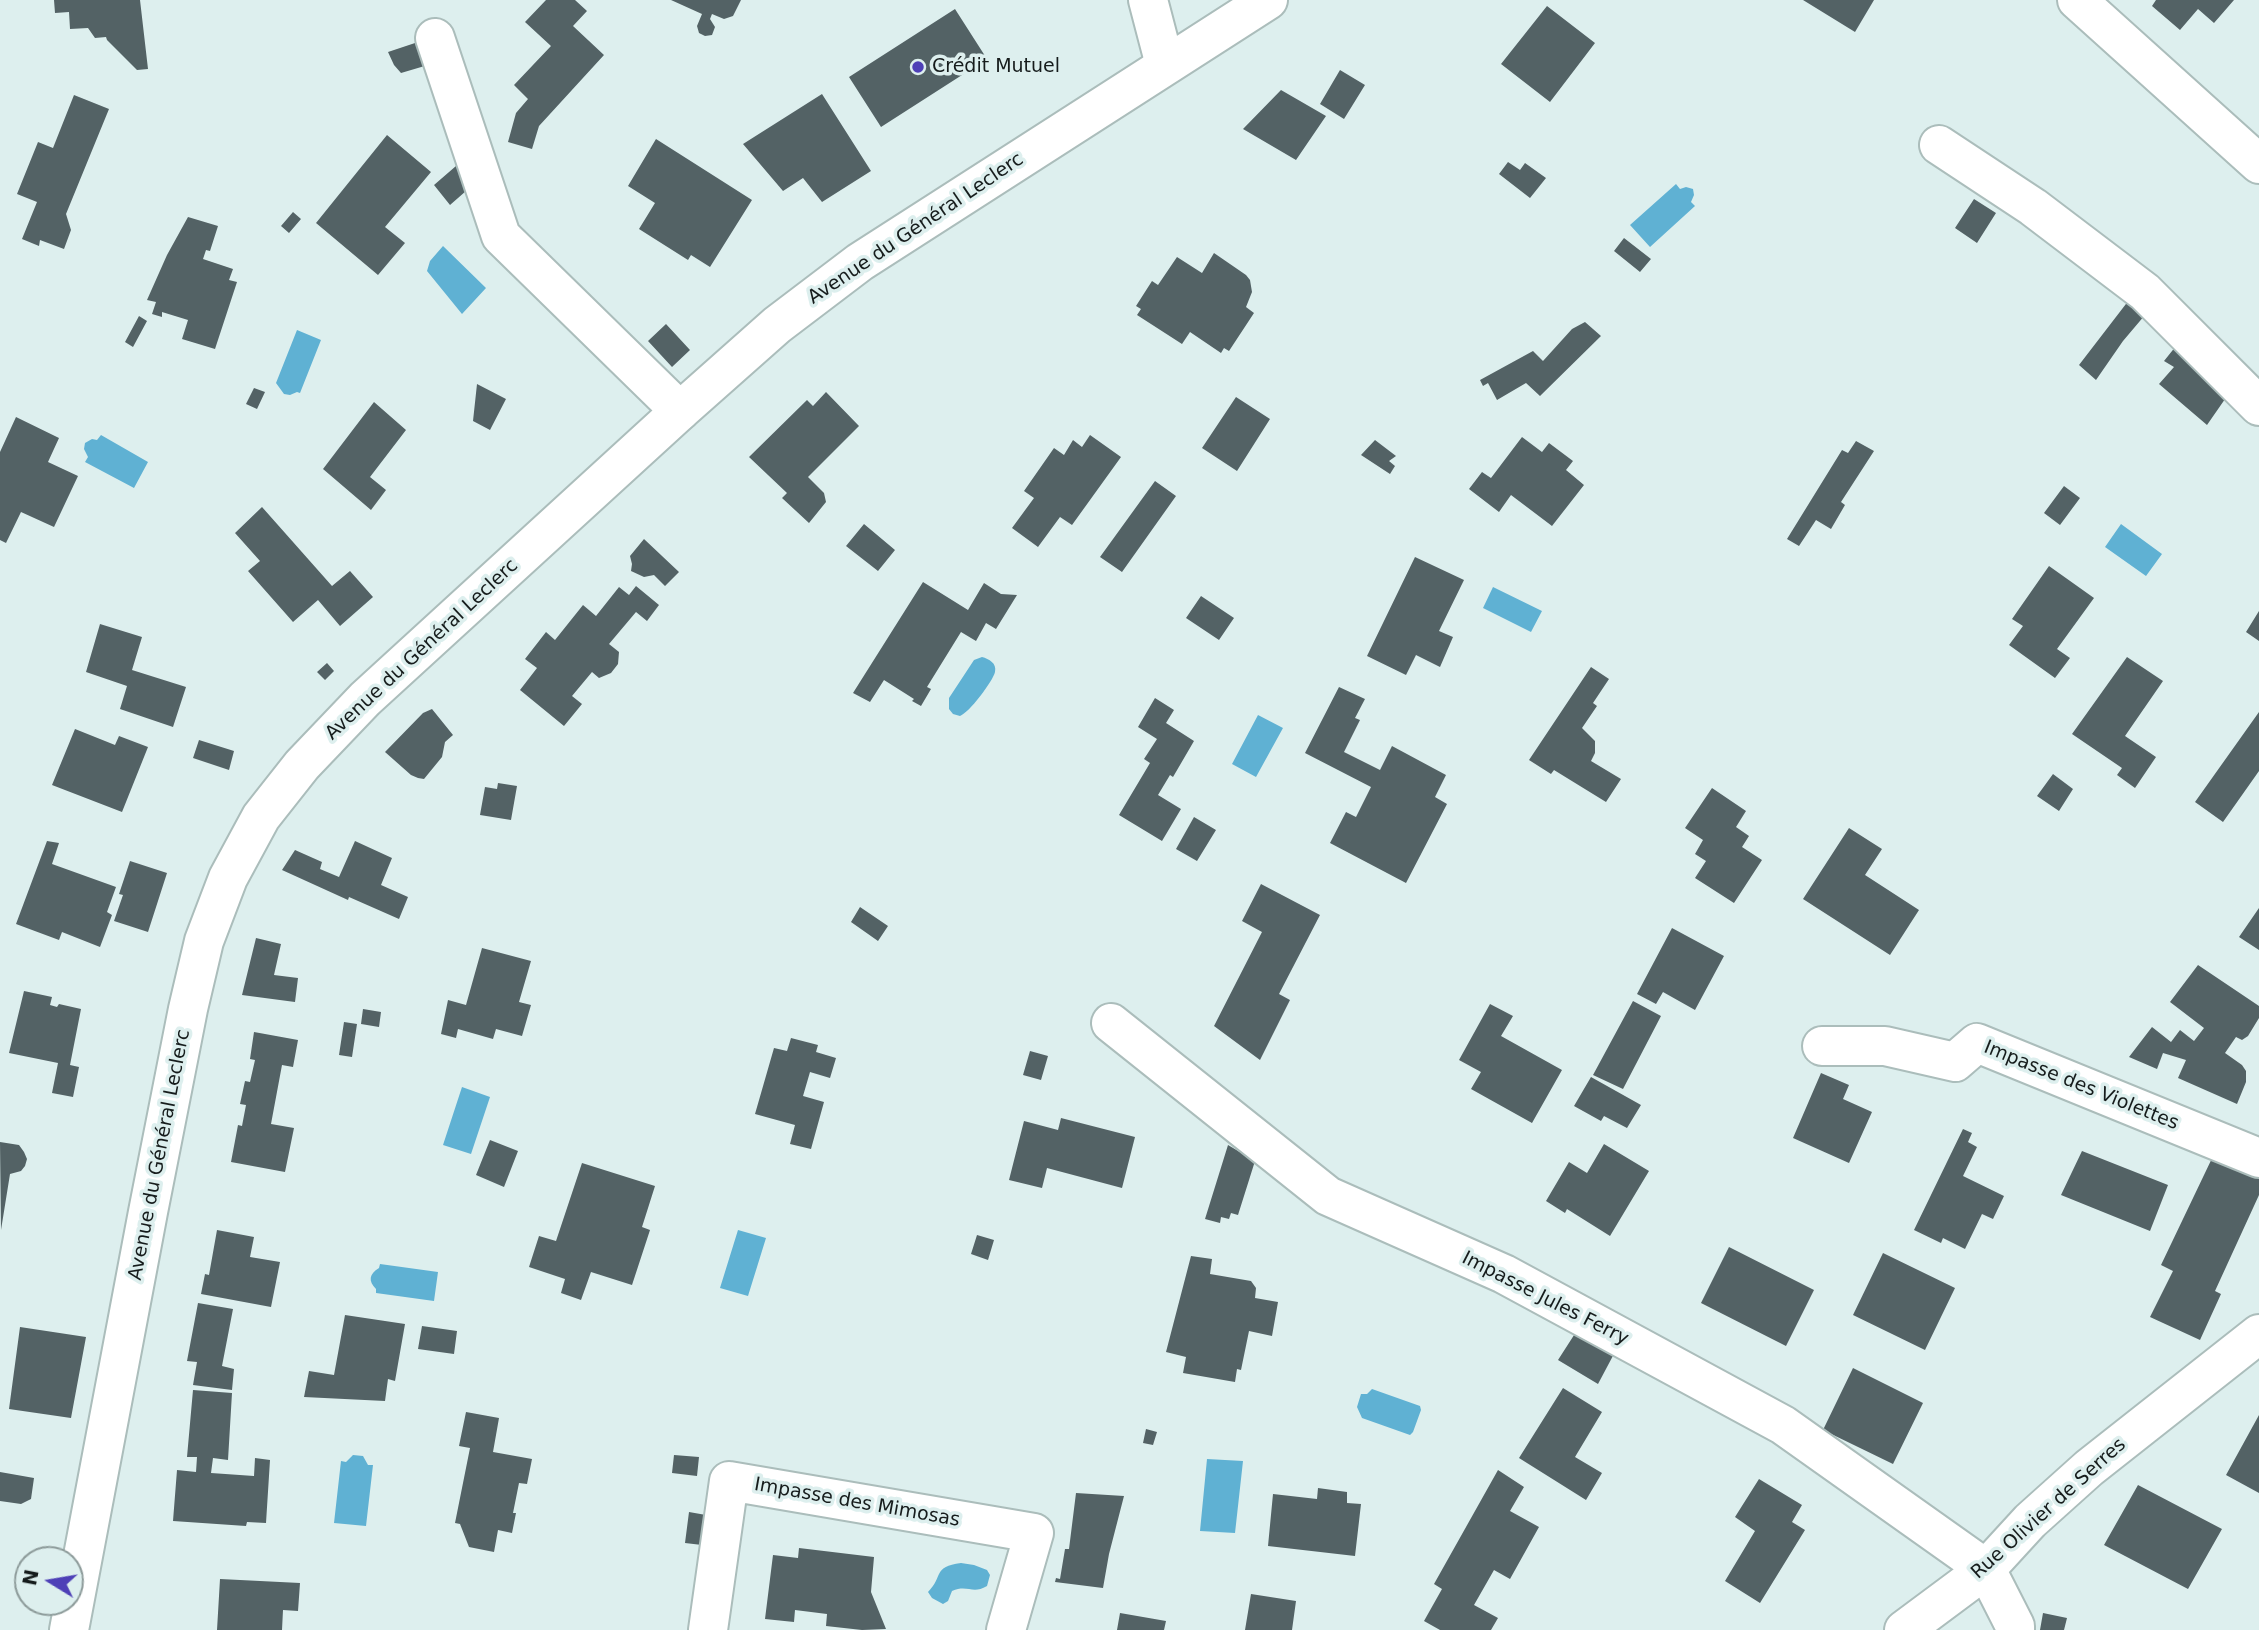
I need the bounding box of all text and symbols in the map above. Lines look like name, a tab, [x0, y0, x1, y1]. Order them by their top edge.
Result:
place label: Crédit Mutuel	[932, 56, 1060, 78]
marker: Crédit Mutuel	[910, 59, 926, 75]
street label: Avenue du Général Leclerc	[804, 148, 1028, 310]
street label: Avenue du Général Leclerc	[321, 555, 523, 745]
street label: Avenue du Général Leclerc	[124, 1028, 196, 1282]
street label: Impasse des Violettes	[1980, 1036, 2182, 1136]
street label: Impasse Jules Ferry	[1458, 1247, 1632, 1351]
street label: Rue Olivier de Serres	[1967, 1434, 2131, 1584]
street label: Impasse des Mimosas	[752, 1474, 962, 1532]
north arrow	[14, 1546, 84, 1616]
text: N	[18, 1567, 43, 1587]

